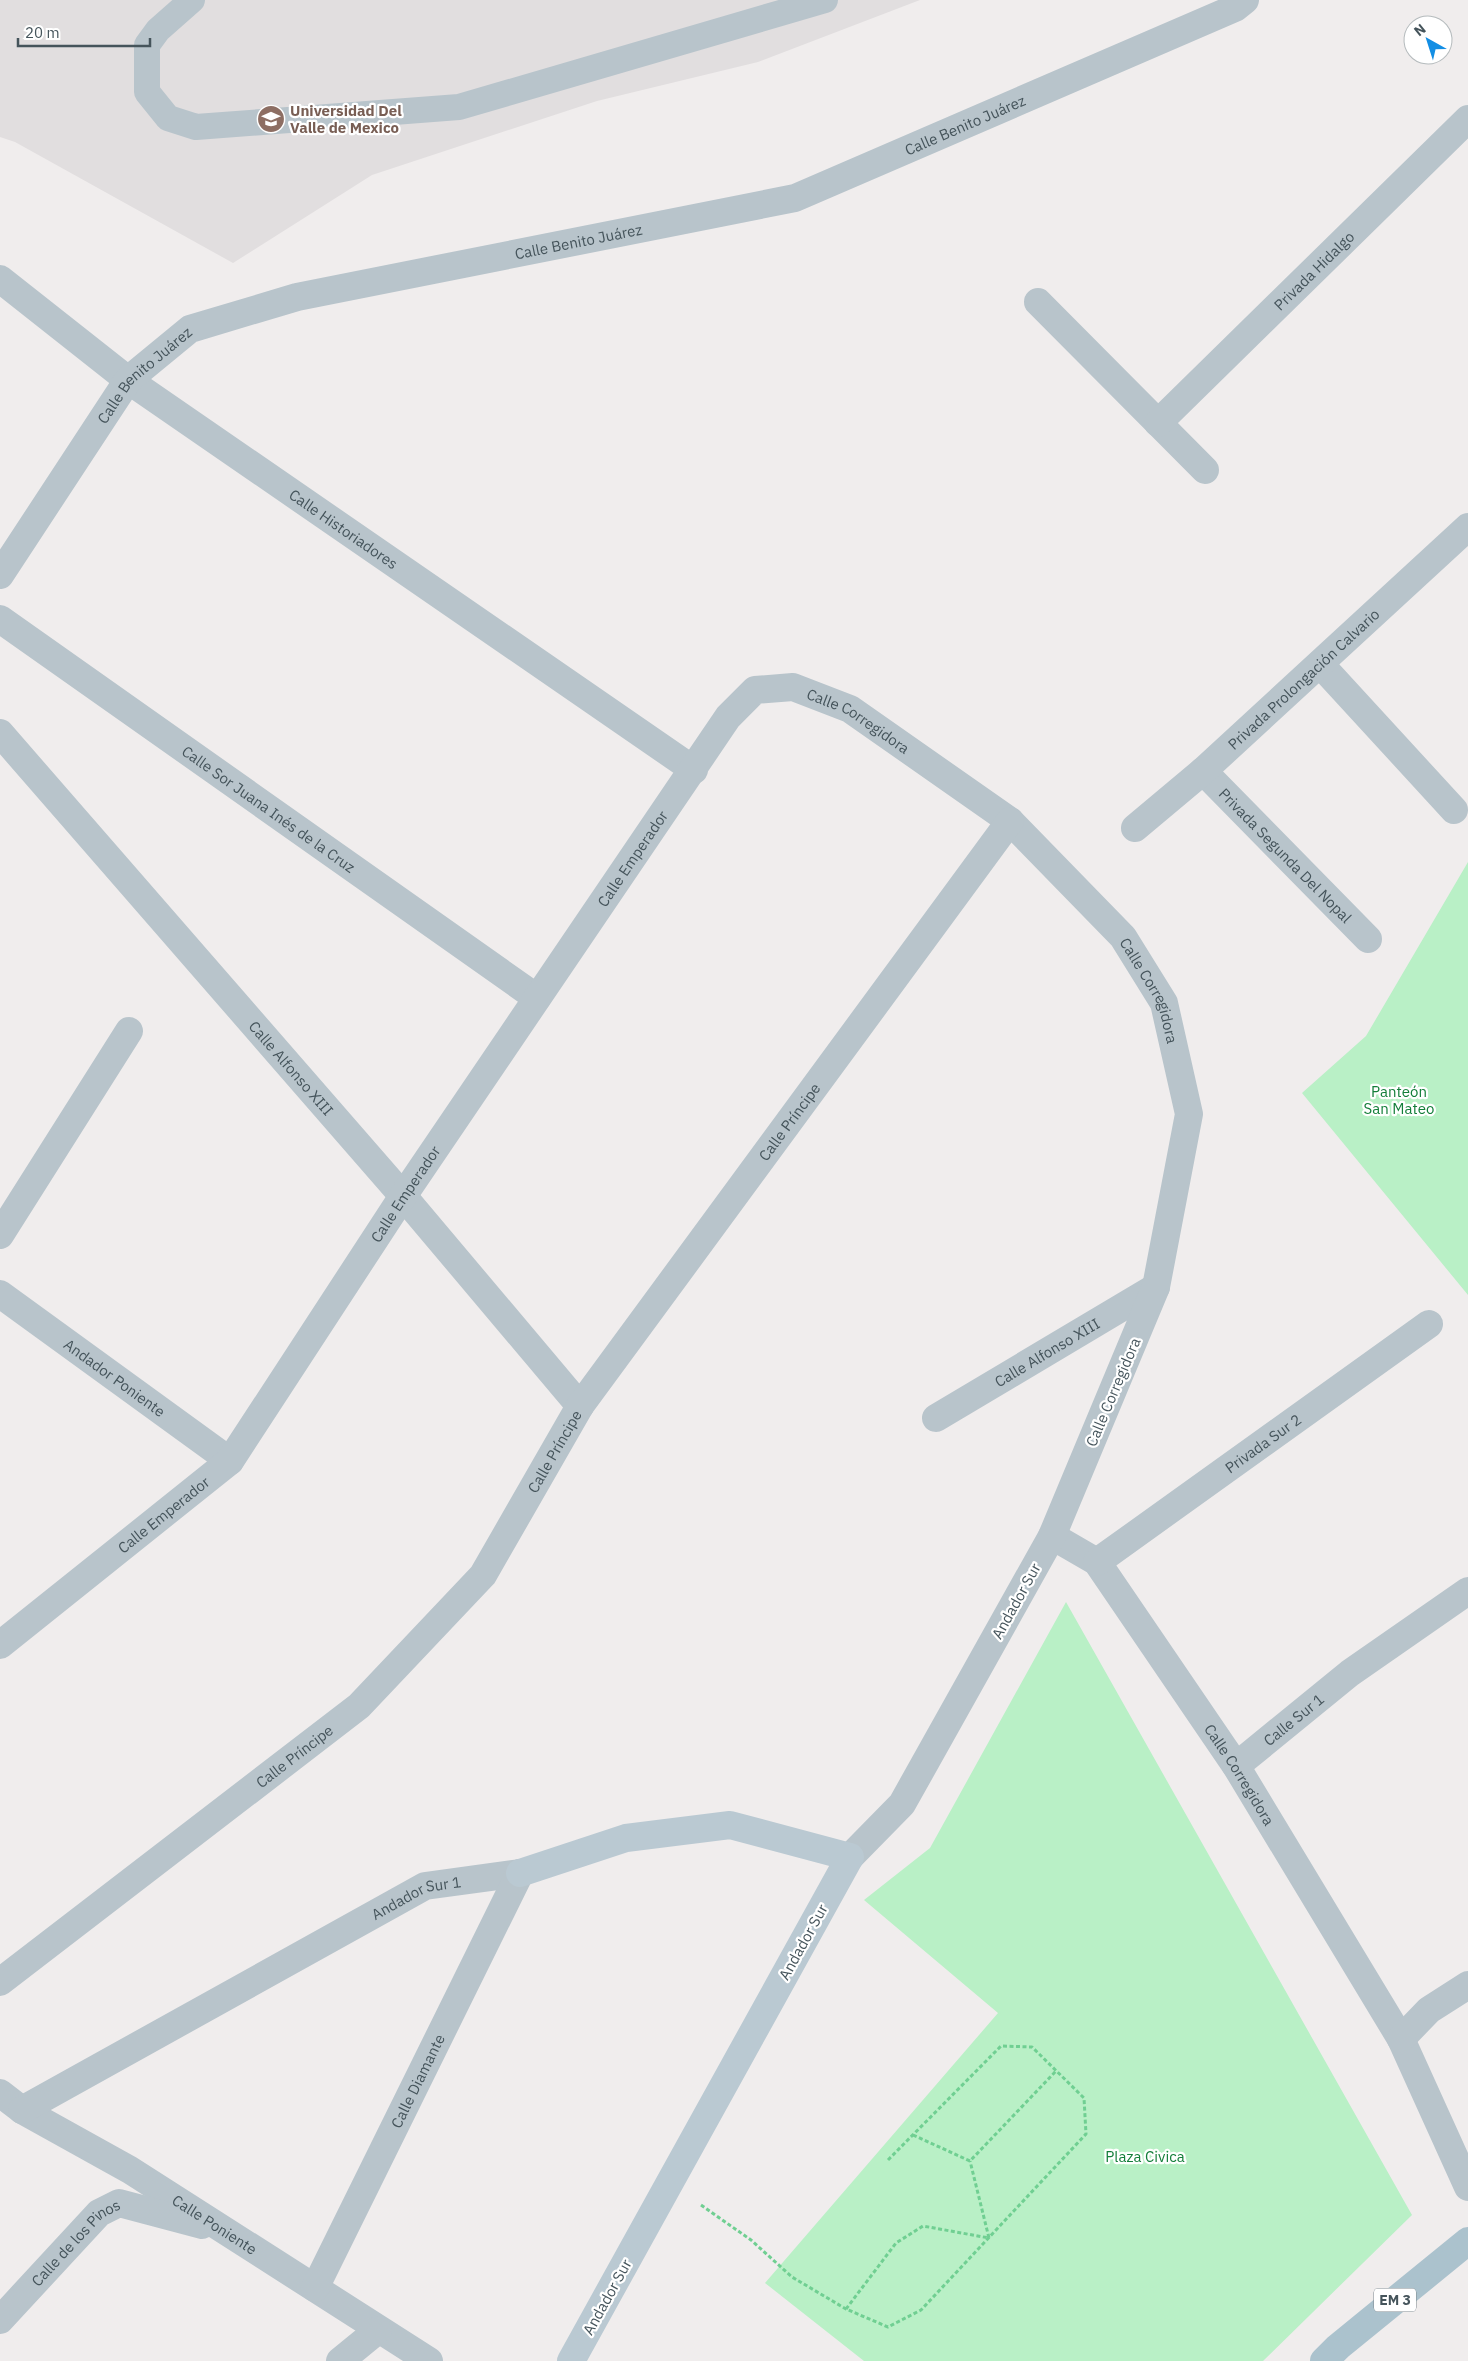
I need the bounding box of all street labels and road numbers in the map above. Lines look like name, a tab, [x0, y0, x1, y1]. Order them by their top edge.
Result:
street label: Calle Benito Juárez	[902, 90, 1028, 159]
street label: Calle Benito Juárez	[513, 219, 644, 263]
street label: Privada Hidalgo	[1269, 227, 1358, 314]
street label: Calle Benito Juárez	[93, 322, 195, 427]
street label: Calle Historiadores	[286, 485, 402, 573]
street label: Privada Prolongación Calvario	[1223, 604, 1383, 753]
street label: Calle Corregidora	[804, 684, 914, 757]
street label: Calle Sor Juana Inés de la Cruz	[178, 741, 359, 876]
street label: Privada Segunda Del Nopal	[1215, 784, 1356, 927]
street label: Calle Emperador	[593, 806, 672, 910]
street label: Calle Corregidora	[1116, 934, 1182, 1045]
street label: Calle Alfonso XIII	[245, 1017, 338, 1119]
street label: Calle Príncipe	[754, 1079, 824, 1164]
street label: Calle Emperador	[366, 1141, 444, 1246]
street label: Calle Alfonso XIII	[991, 1313, 1103, 1391]
street label: Andador Poniente	[60, 1334, 169, 1421]
street label: Calle Corregidora	[1082, 1335, 1144, 1449]
street label: Calle Príncipe	[523, 1406, 585, 1496]
street label: Privada Sur 2	[1221, 1409, 1305, 1477]
street label: Calle Emperador	[113, 1472, 213, 1557]
street label: Andador Sur	[987, 1559, 1045, 1642]
street label: Calle Sur 1	[1259, 1689, 1327, 1750]
street label: Calle Príncipe	[252, 1720, 336, 1792]
street label: Calle Corregidora	[1201, 1720, 1279, 1829]
street label: Andador Sur 1	[368, 1872, 462, 1924]
street label: Andador Sur	[774, 1900, 832, 1983]
street label: Calle Diamante	[386, 2031, 448, 2131]
street label: Calle Poniente	[169, 2190, 261, 2258]
street label: Calle de los Pinos	[27, 2195, 123, 2290]
street label: Andador Sur	[578, 2255, 636, 2338]
road number: EM 3	[1374, 2288, 1416, 2312]

